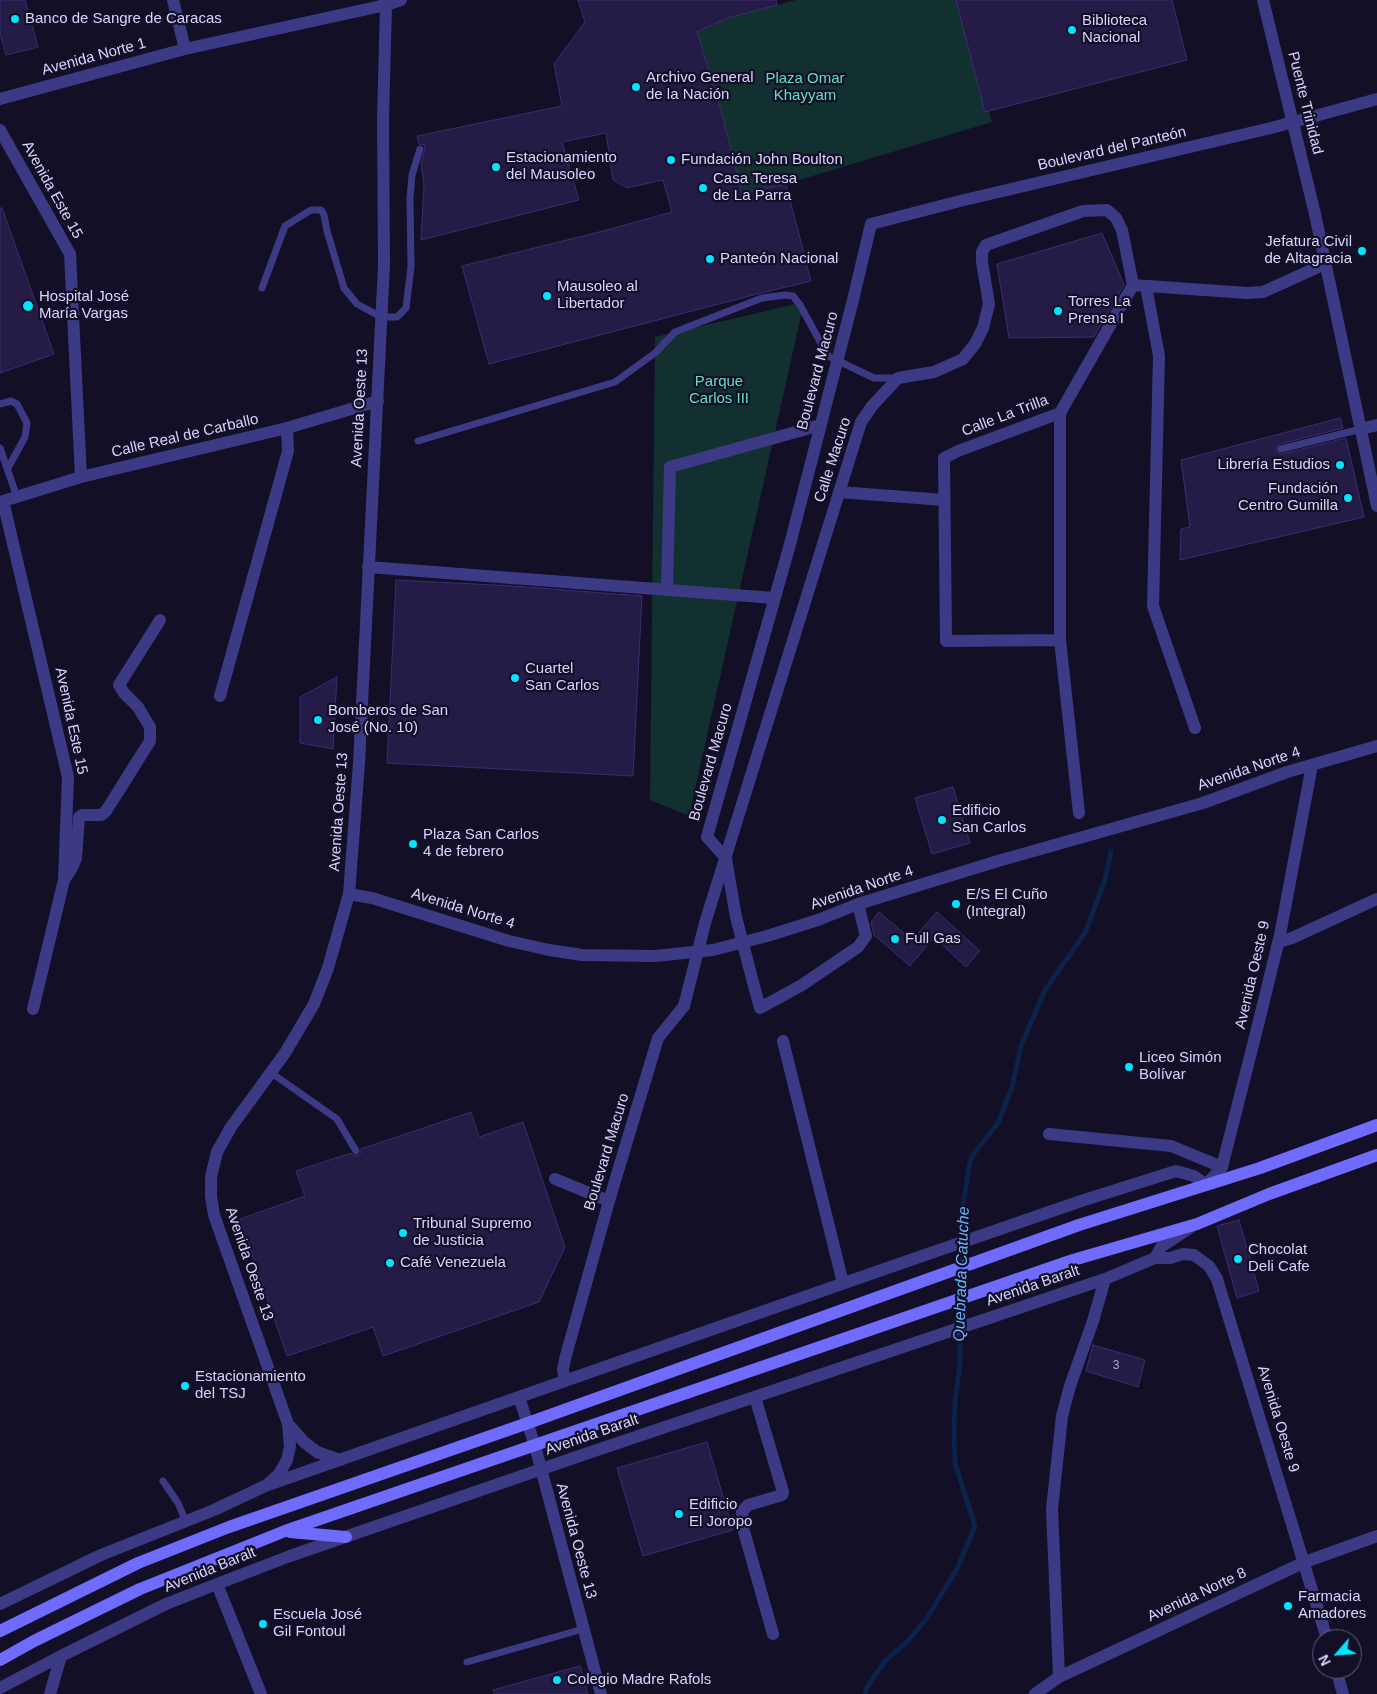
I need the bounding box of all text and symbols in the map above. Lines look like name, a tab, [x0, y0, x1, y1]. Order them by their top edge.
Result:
place label: Banco de Sangre de Caracas	[25, 10, 222, 28]
place label: Biblioteca Nacional	[1082, 12, 1147, 47]
marker: Banco de Sangre de Caracas	[9, 13, 21, 25]
marker: Biblioteca Nacional	[1066, 24, 1078, 36]
street label: Avenida Norte 1	[40, 34, 148, 80]
street label: Puente Trinidad	[1284, 50, 1326, 156]
place label: Archivo General de la Nación	[646, 69, 754, 104]
park label: Plaza Omar Khayyam	[765, 70, 845, 105]
marker: Archivo General de la Nación	[630, 81, 642, 93]
street label: Boulevard del Panteón	[1036, 123, 1188, 175]
street label: Avenida Este 15	[18, 138, 86, 242]
place label: Estacionamiento del Mausoleo	[506, 149, 617, 184]
place label: Fundación John Boulton	[681, 151, 843, 169]
marker: Fundación John Boulton	[665, 154, 677, 166]
marker: Estacionamiento del Mausoleo	[490, 161, 502, 173]
place label: Casa Teresa de La Parra	[713, 170, 797, 205]
marker: Casa Teresa de La Parra	[697, 182, 709, 194]
place label: Jefatura Civil de Altagracia	[1264, 233, 1352, 268]
marker: Jefatura Civil de Altagracia	[1356, 245, 1368, 257]
place label: Panteón Nacional	[720, 250, 838, 268]
marker: Panteón Nacional	[704, 253, 716, 265]
place label: Mausoleo al Libertador	[557, 278, 638, 313]
place label: Hospital José María Vargas	[39, 288, 129, 323]
marker: Mausoleo al Libertador	[541, 290, 553, 302]
place label: Torres La Prensa I	[1068, 293, 1131, 328]
marker: Hospital José María Vargas	[21, 299, 35, 313]
marker: Torres La Prensa I	[1052, 305, 1064, 317]
street label: Boulevard Macuro	[794, 310, 842, 432]
street label: Avenida Oeste 13	[348, 348, 372, 468]
park label: Parque Carlos III	[689, 373, 749, 408]
street label: Calle La Trilla	[959, 391, 1051, 441]
street label: Calle Real de Carballo	[110, 410, 260, 462]
street label: Calle Macuro	[811, 415, 855, 505]
place label: Librería Estudios	[1217, 456, 1330, 474]
marker: Librería Estudios	[1334, 459, 1346, 471]
place label: Fundación Centro Gumilla	[1238, 480, 1338, 515]
marker: Fundación Centro Gumilla	[1342, 492, 1354, 504]
place label: Cuartel San Carlos	[525, 660, 599, 695]
street label: Avenida Este 15	[51, 666, 91, 776]
marker: Cuartel San Carlos	[509, 672, 521, 684]
street label: Boulevard Macuro	[686, 701, 736, 823]
place label: Bomberos de San José (No. 10)	[328, 702, 448, 737]
marker: Bomberos de San José (No. 10)	[312, 714, 324, 726]
street label: Avenida Norte 4	[1195, 743, 1303, 795]
street label: Avenida Oeste 13	[326, 752, 352, 872]
place label: Edificio San Carlos	[952, 802, 1026, 837]
marker: Edificio San Carlos	[936, 814, 948, 826]
place label: Plaza San Carlos 4 de febrero	[423, 826, 539, 861]
marker: Plaza San Carlos 4 de febrero	[407, 838, 419, 850]
street label: Avenida Norte 4	[808, 862, 916, 914]
street label: Avenida Norte 4	[409, 885, 517, 933]
place label: E/S El Cuño (Integral)	[966, 886, 1048, 921]
marker: E/S El Cuño (Integral)	[950, 898, 962, 910]
street label: Avenida Oeste 9	[1232, 919, 1274, 1031]
place label: Full Gas	[905, 930, 961, 948]
marker: Full Gas	[889, 933, 901, 945]
place label: Liceo Simón Bolívar	[1139, 1049, 1222, 1084]
marker: Liceo Simón Bolívar	[1123, 1061, 1135, 1073]
street label: Boulevard Macuro	[581, 1091, 633, 1213]
street label: Avenida Oeste 13	[221, 1205, 277, 1323]
water label: Quebrada Catuche	[950, 1206, 974, 1342]
place label: Tribunal Supremo de Justicia	[413, 1215, 532, 1250]
marker: Tribunal Supremo de Justicia	[397, 1227, 409, 1239]
place label: Chocolat Deli Cafe	[1248, 1241, 1310, 1276]
marker: Chocolat Deli Cafe	[1232, 1253, 1244, 1265]
place label: Café Venezuela	[400, 1254, 506, 1272]
marker: Café Venezuela	[384, 1257, 396, 1269]
street label: Avenida Baralt	[984, 1262, 1082, 1310]
house number: 3	[1113, 1359, 1119, 1373]
street label: Avenida Oeste 9	[1253, 1363, 1303, 1475]
place label: Estacionamiento del TSJ	[195, 1368, 306, 1403]
marker: Estacionamiento del TSJ	[179, 1380, 191, 1392]
street label: Avenida Baralt	[543, 1411, 641, 1459]
street label: Avenida Oeste 13	[552, 1481, 600, 1601]
place label: Edificio El Joropo	[689, 1496, 752, 1531]
marker: Edificio El Joropo	[673, 1508, 685, 1520]
street label: Avenida Baralt	[162, 1543, 258, 1597]
street label: Avenida Norte 8	[1145, 1564, 1249, 1626]
place label: Farmacia Amadores	[1298, 1588, 1366, 1623]
marker: Farmacia Amadores	[1282, 1600, 1294, 1612]
place label: Escuela José Gil Fontoul	[273, 1606, 362, 1641]
marker: Escuela José Gil Fontoul	[257, 1618, 269, 1630]
north arrow	[1312, 1629, 1362, 1679]
text: N	[1315, 1652, 1334, 1668]
place label: Colegio Madre Rafols	[567, 1671, 711, 1689]
marker: Colegio Madre Rafols	[551, 1674, 563, 1686]

